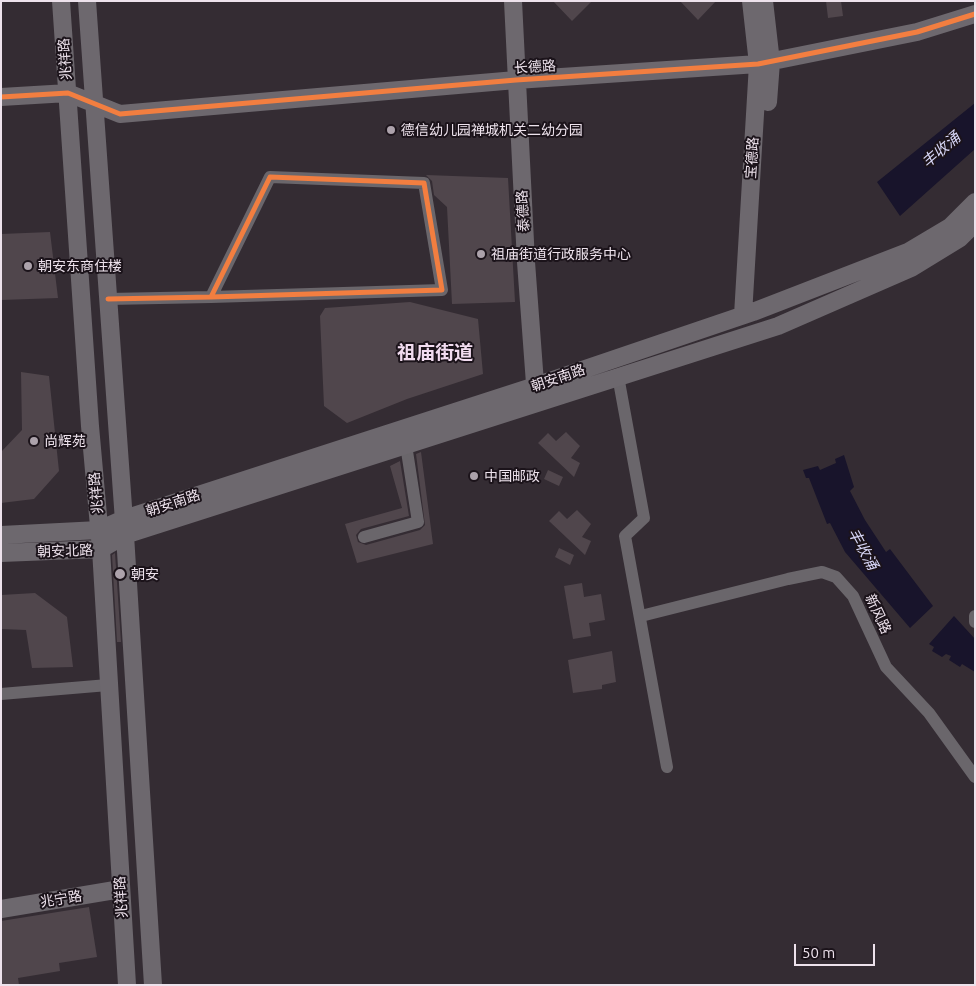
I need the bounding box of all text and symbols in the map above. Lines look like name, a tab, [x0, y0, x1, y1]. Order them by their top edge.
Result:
street label: 兆祥路	[55, 37, 75, 81]
street label: 长德路	[513, 57, 557, 77]
place label: 德信幼儿园禅城机关二幼分园	[401, 122, 583, 138]
marker: 德信幼儿园禅城机关二幼分园	[385, 124, 397, 136]
water label: 丰收涌	[918, 128, 964, 172]
street label: 宝德路	[742, 136, 762, 180]
street label: 泰德路	[514, 190, 532, 232]
place label: 祖庙街道行政服务中心	[491, 246, 631, 262]
marker: 祖庙街道行政服务中心	[475, 248, 487, 260]
place label: 朝安东商住楼	[38, 258, 122, 274]
marker: 朝安东商住楼	[22, 260, 34, 272]
district label: 祖庙街道	[397, 342, 473, 364]
street label: 朝安南路	[529, 361, 587, 395]
place label: 尚辉苑	[44, 433, 86, 449]
marker: 尚辉苑	[28, 435, 40, 447]
place label: 中国邮政	[484, 468, 540, 484]
marker: 中国邮政	[468, 470, 480, 482]
street label: 兆祥路	[86, 471, 106, 515]
street label: 朝安南路	[144, 486, 202, 520]
water label: 丰收涌	[844, 525, 882, 573]
street label: 朝安北路	[37, 542, 93, 560]
place label: 朝安	[131, 566, 159, 582]
marker: 朝安	[113, 567, 127, 581]
street label: 新风路	[862, 591, 894, 637]
street label: 兆祥路	[111, 875, 131, 919]
street label: 兆宁路	[39, 887, 83, 911]
scale bar	[796, 934, 877, 966]
text: 50 m	[802, 944, 835, 961]

